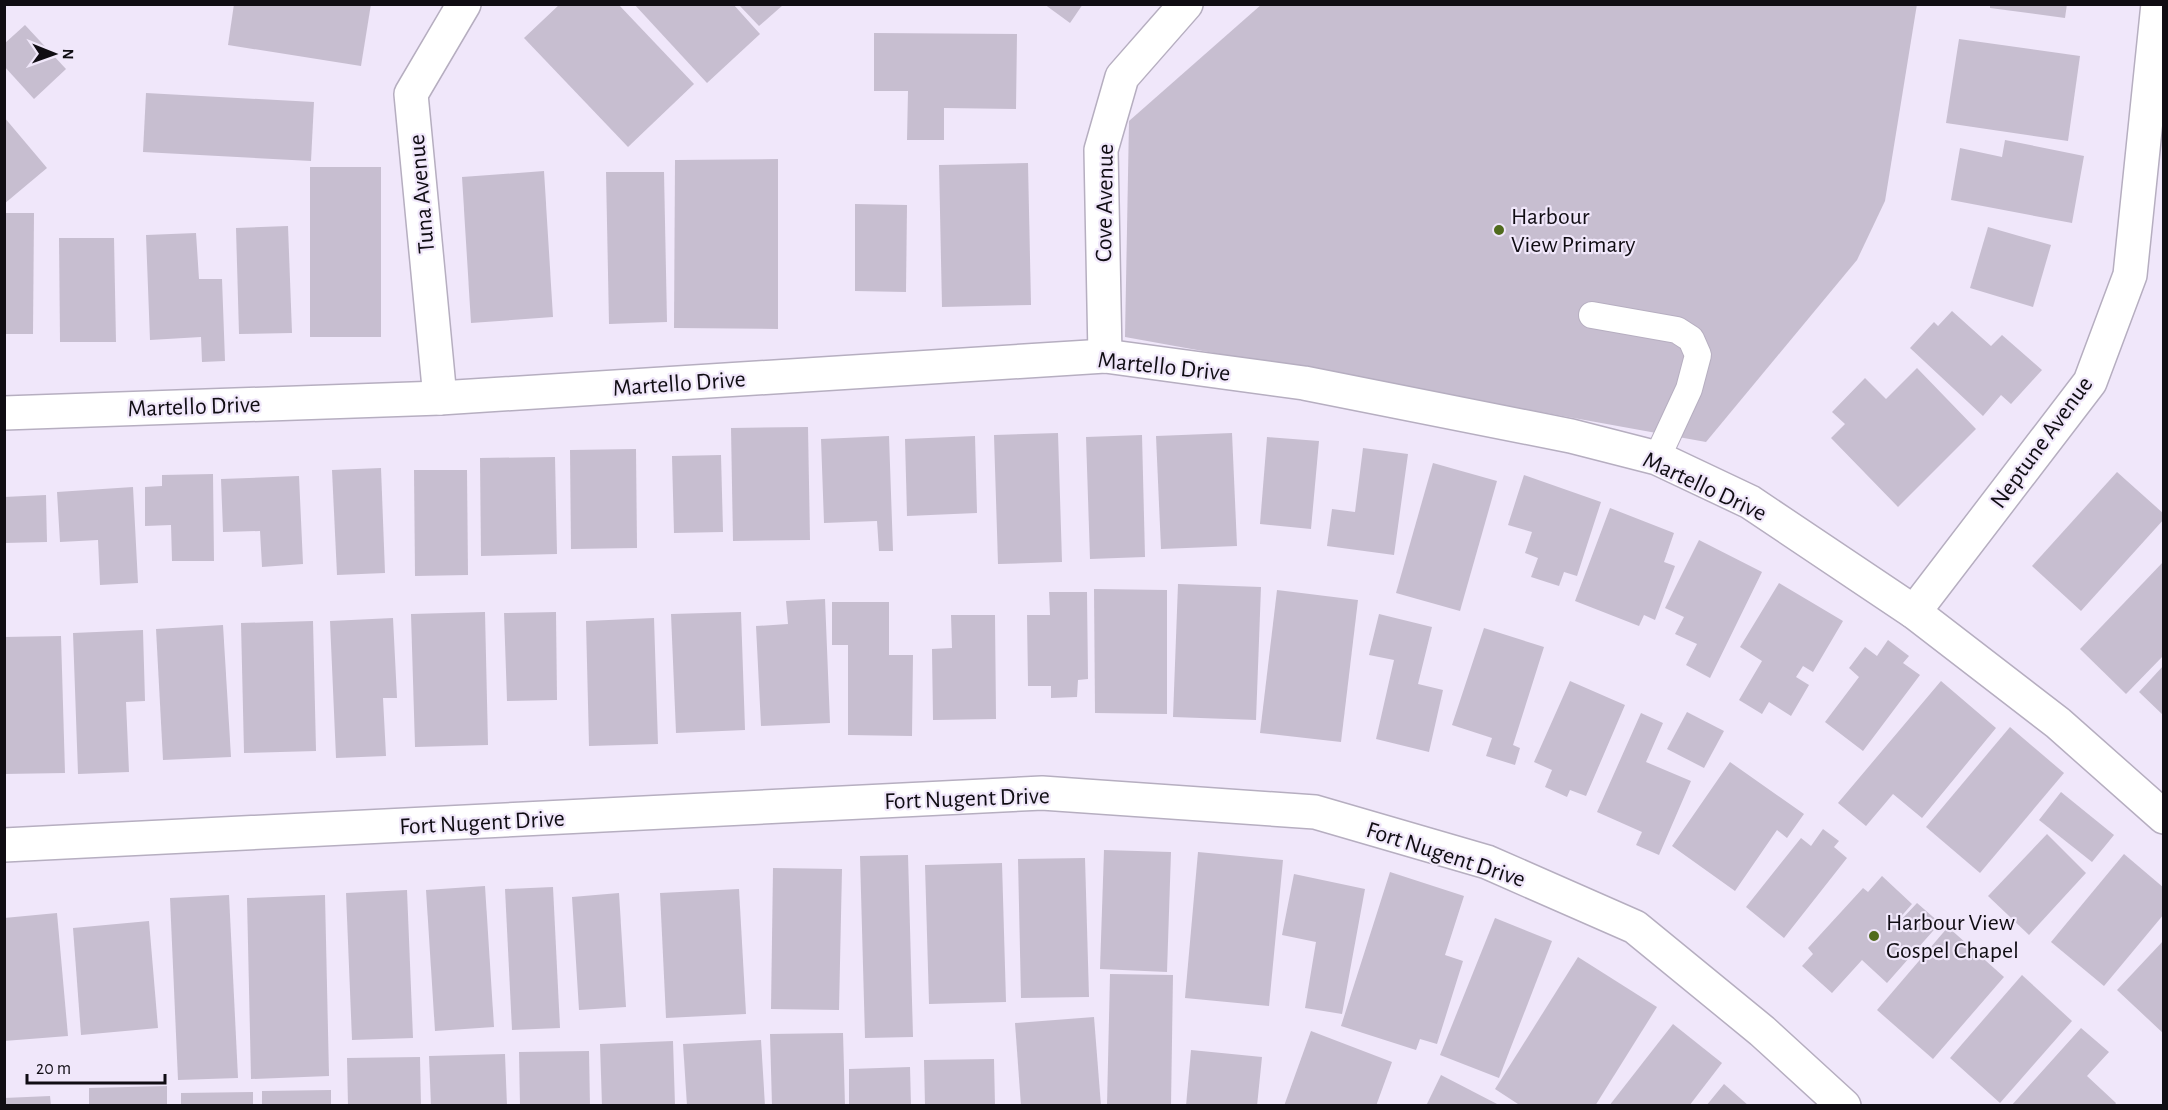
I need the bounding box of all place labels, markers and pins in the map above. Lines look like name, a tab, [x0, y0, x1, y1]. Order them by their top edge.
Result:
place label: Harbour View Primary	[1511, 205, 1636, 257]
marker: Harbour View Primary	[1492, 223, 1506, 237]
place label: Harbour View Gospel Chapel	[1886, 911, 2019, 963]
marker: Harbour View Gospel Chapel	[1867, 929, 1881, 943]

